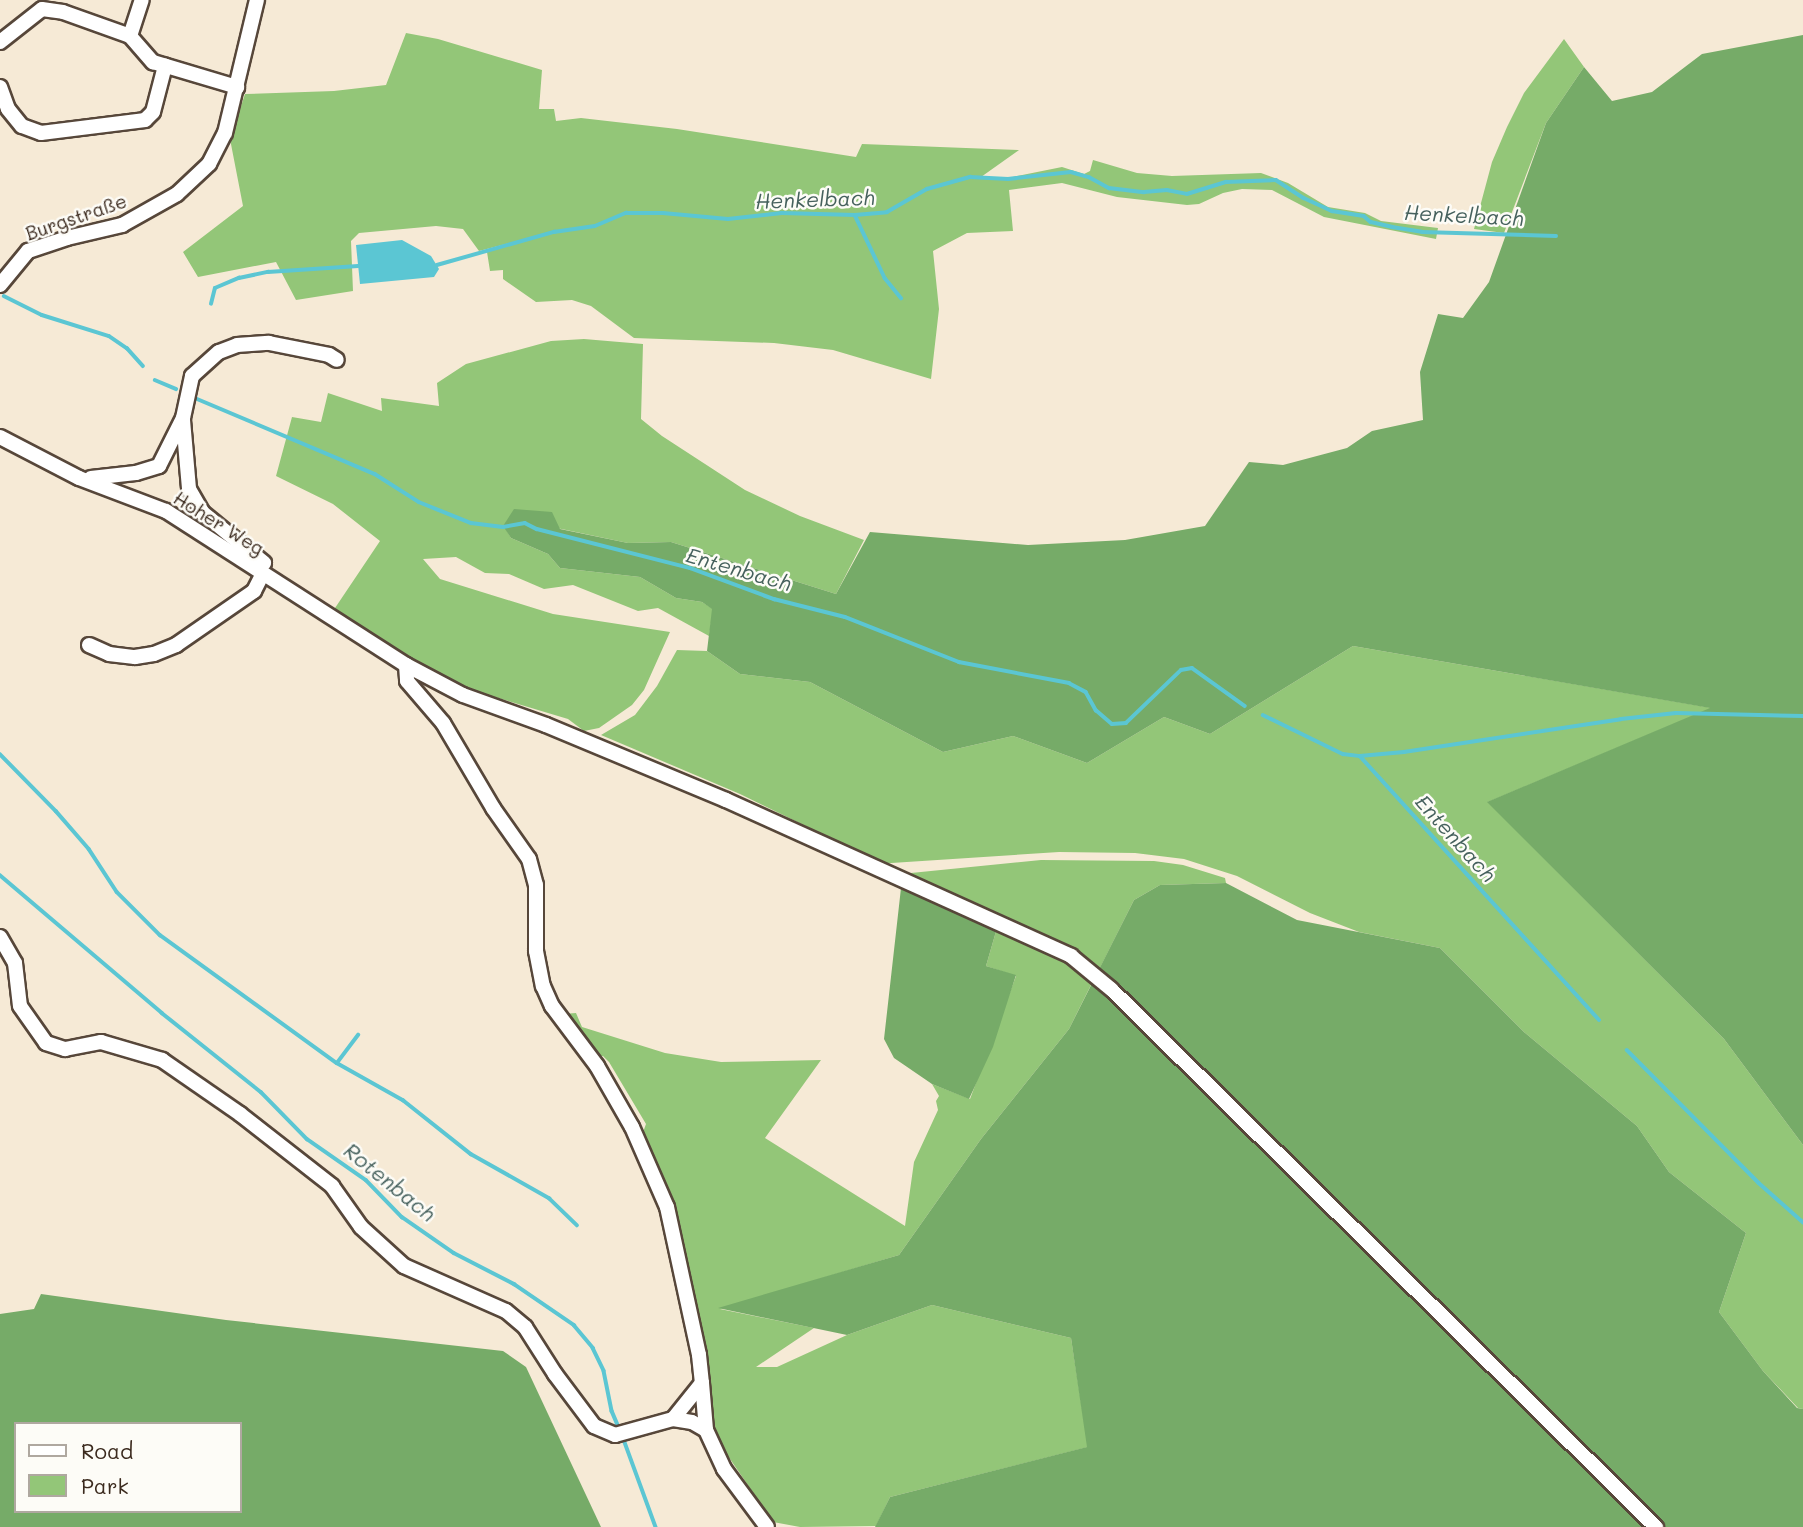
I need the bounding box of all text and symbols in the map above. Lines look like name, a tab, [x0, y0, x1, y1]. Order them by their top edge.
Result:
water label: Henkelbach	[755, 184, 875, 214]
street label: Burgstraße	[22, 189, 130, 245]
water label: Henkelbach	[1404, 199, 1524, 231]
street label: Hoher Weg	[170, 486, 268, 560]
water label: Entenbach	[684, 542, 794, 596]
water label: Entenbach	[1410, 789, 1502, 887]
water label: Rotenbach	[339, 1137, 441, 1227]
legend	[14, 1422, 242, 1513]
text: Road	[81, 1437, 133, 1464]
text: Park	[81, 1472, 129, 1499]

